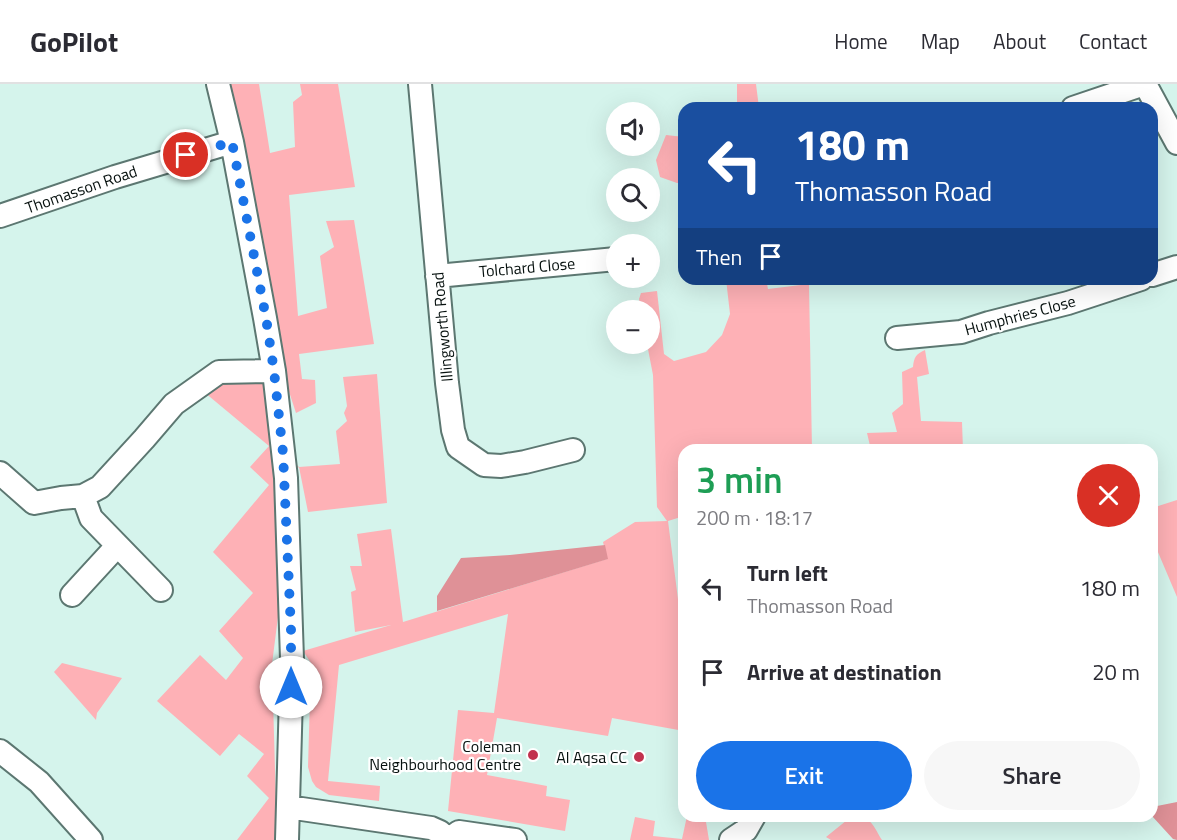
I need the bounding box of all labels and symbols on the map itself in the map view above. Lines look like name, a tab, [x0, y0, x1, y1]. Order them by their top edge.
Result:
pin	[160, 129, 211, 180]
street label: Thomasson Road	[22, 159, 140, 219]
street label: Tolchard Close	[478, 251, 576, 283]
street label: Illingworth Road	[425, 271, 459, 383]
street label: Humphries Close	[962, 289, 1078, 341]
position arrow	[259, 655, 323, 719]
place label: Coleman Neighbourhood Centre	[369, 734, 521, 776]
place label: Al Aqsa CC	[556, 745, 627, 769]
marker: Coleman Neighbourhood Centre	[526, 748, 540, 762]
marker: Al Aqsa CC	[632, 750, 646, 764]

